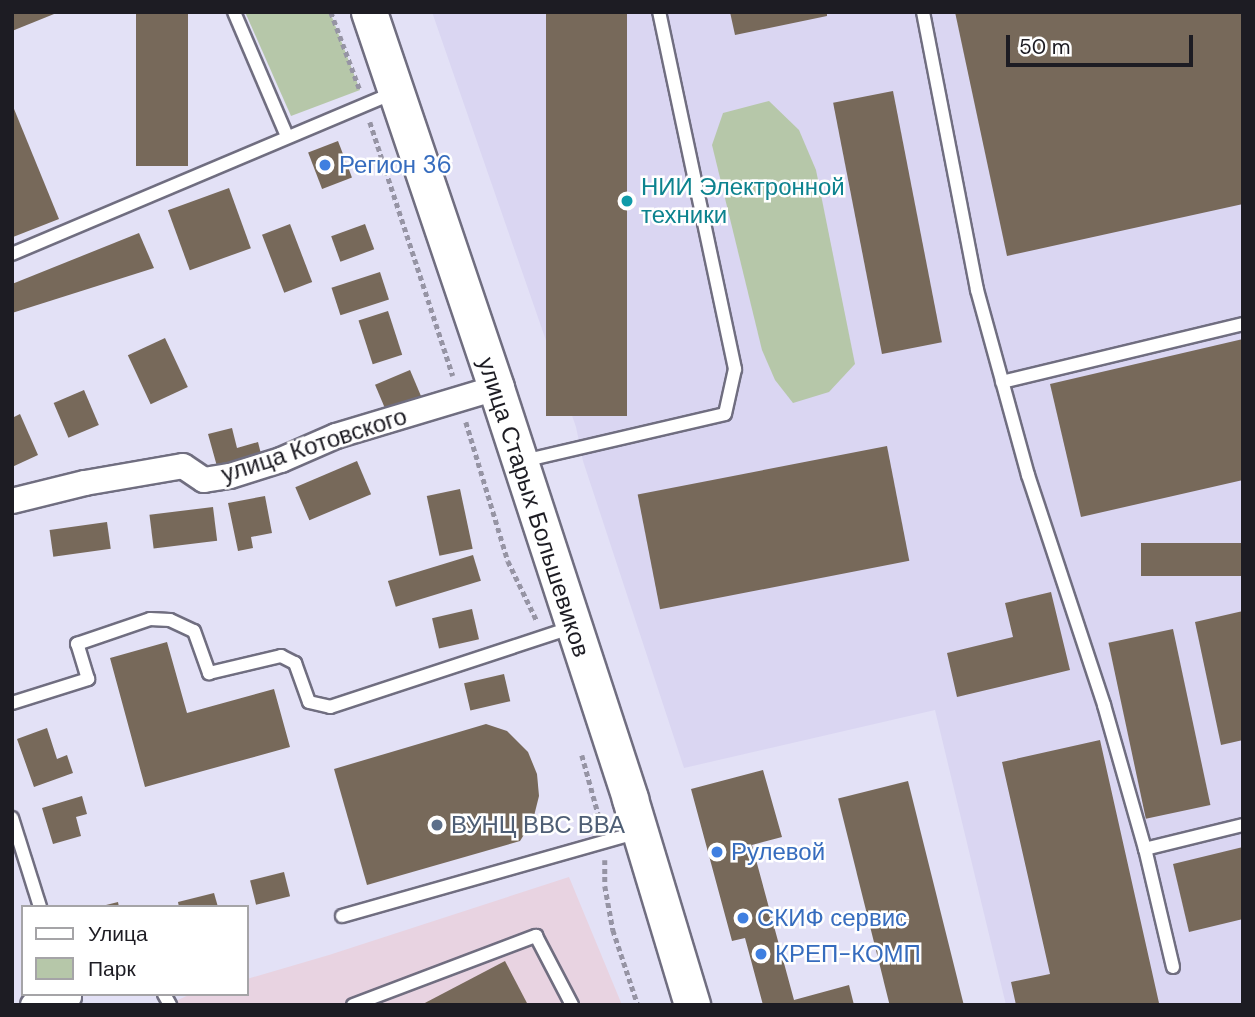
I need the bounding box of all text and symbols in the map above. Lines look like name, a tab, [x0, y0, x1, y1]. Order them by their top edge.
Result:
scale bar	[1010, 21, 1197, 65]
text: 50 m	[1019, 33, 1070, 61]
place label: Регион 36	[339, 151, 452, 179]
marker: Регион 36	[317, 157, 333, 173]
place label: НИИ Электронной техники	[641, 173, 845, 229]
marker: НИИ Электронной техники	[619, 193, 635, 209]
street label: улица Старых Большевиков	[472, 353, 596, 661]
street label: улица Котовского	[218, 401, 410, 489]
place label: ВУНЦ ВВС ВВА	[451, 811, 625, 839]
marker: ВУНЦ ВВС ВВА	[429, 817, 445, 833]
place label: Рулевой	[731, 838, 825, 866]
marker: Рулевой	[709, 844, 725, 860]
place label: СКИФ сервис	[757, 904, 907, 932]
legend	[21, 905, 248, 996]
marker: СКИФ сервис	[735, 910, 751, 926]
text: Улица	[88, 920, 148, 948]
place label: КРЕП-КОМП	[775, 940, 921, 968]
marker: КРЕП-КОМП	[753, 946, 769, 962]
text: Парк	[88, 955, 136, 983]

